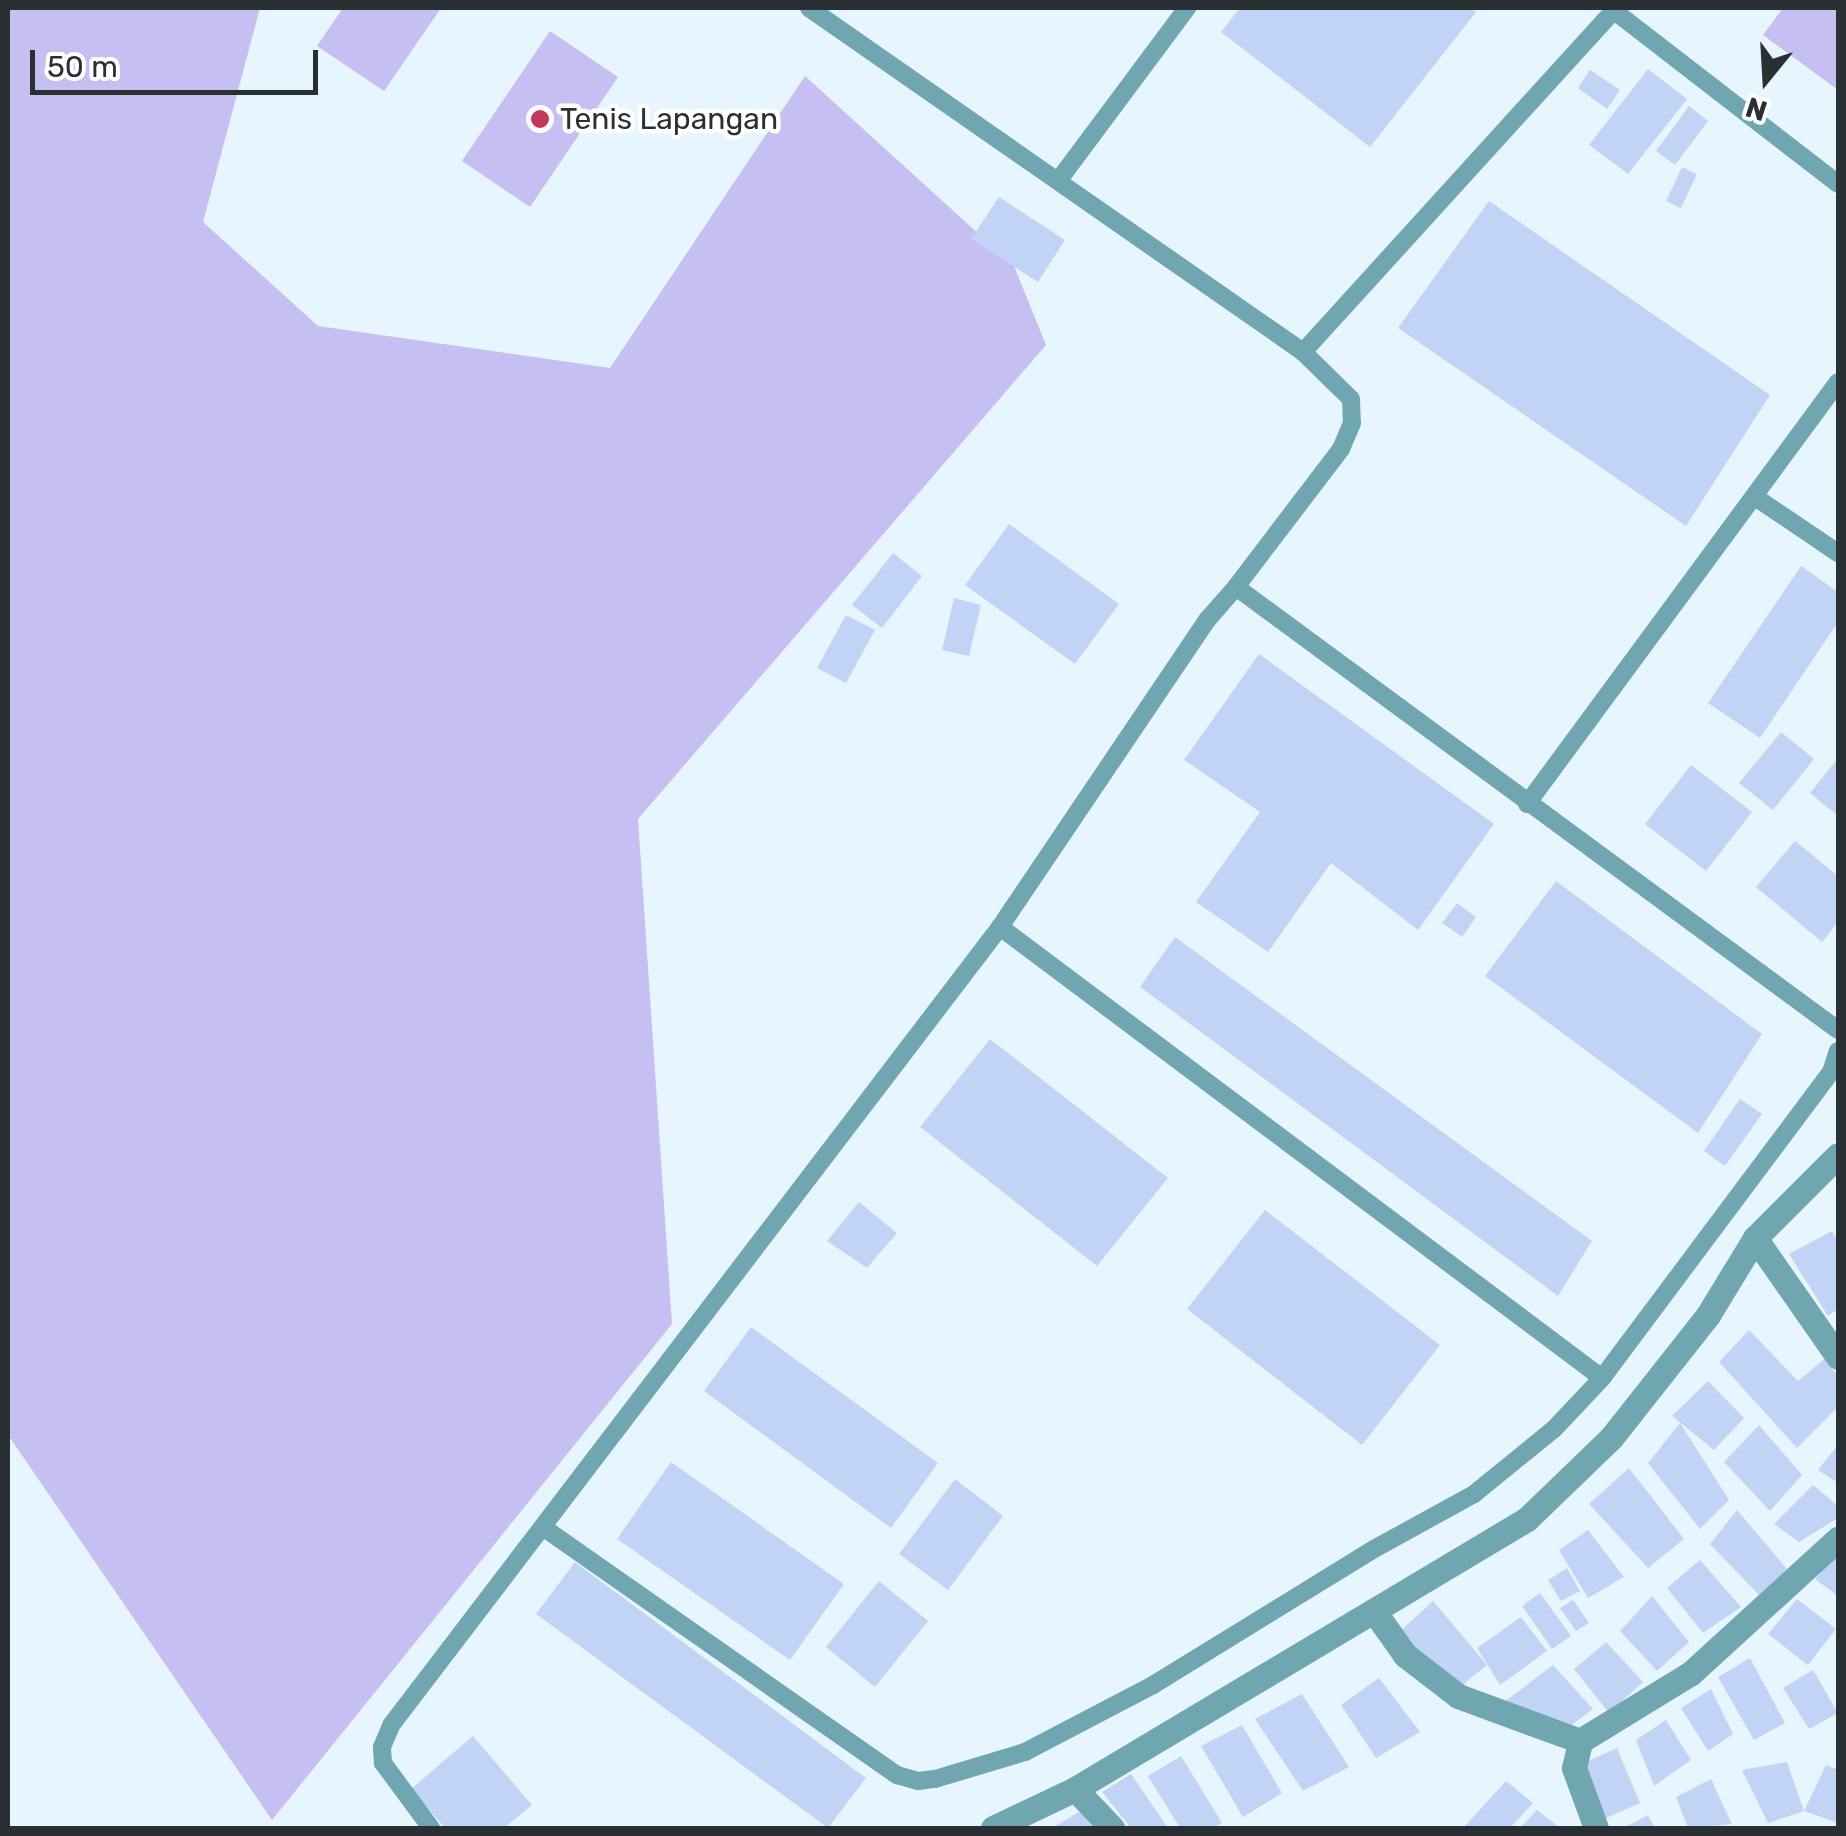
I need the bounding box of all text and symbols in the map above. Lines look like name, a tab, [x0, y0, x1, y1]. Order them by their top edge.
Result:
scale bar	[35, 30, 322, 92]
north arrow	[1716, 30, 1816, 130]
text: 50 m	[47, 49, 118, 85]
text: N	[1742, 90, 1771, 128]
place label: Tenis Lapangan	[560, 101, 778, 137]
marker: Tenis Lapangan	[529, 108, 551, 130]

